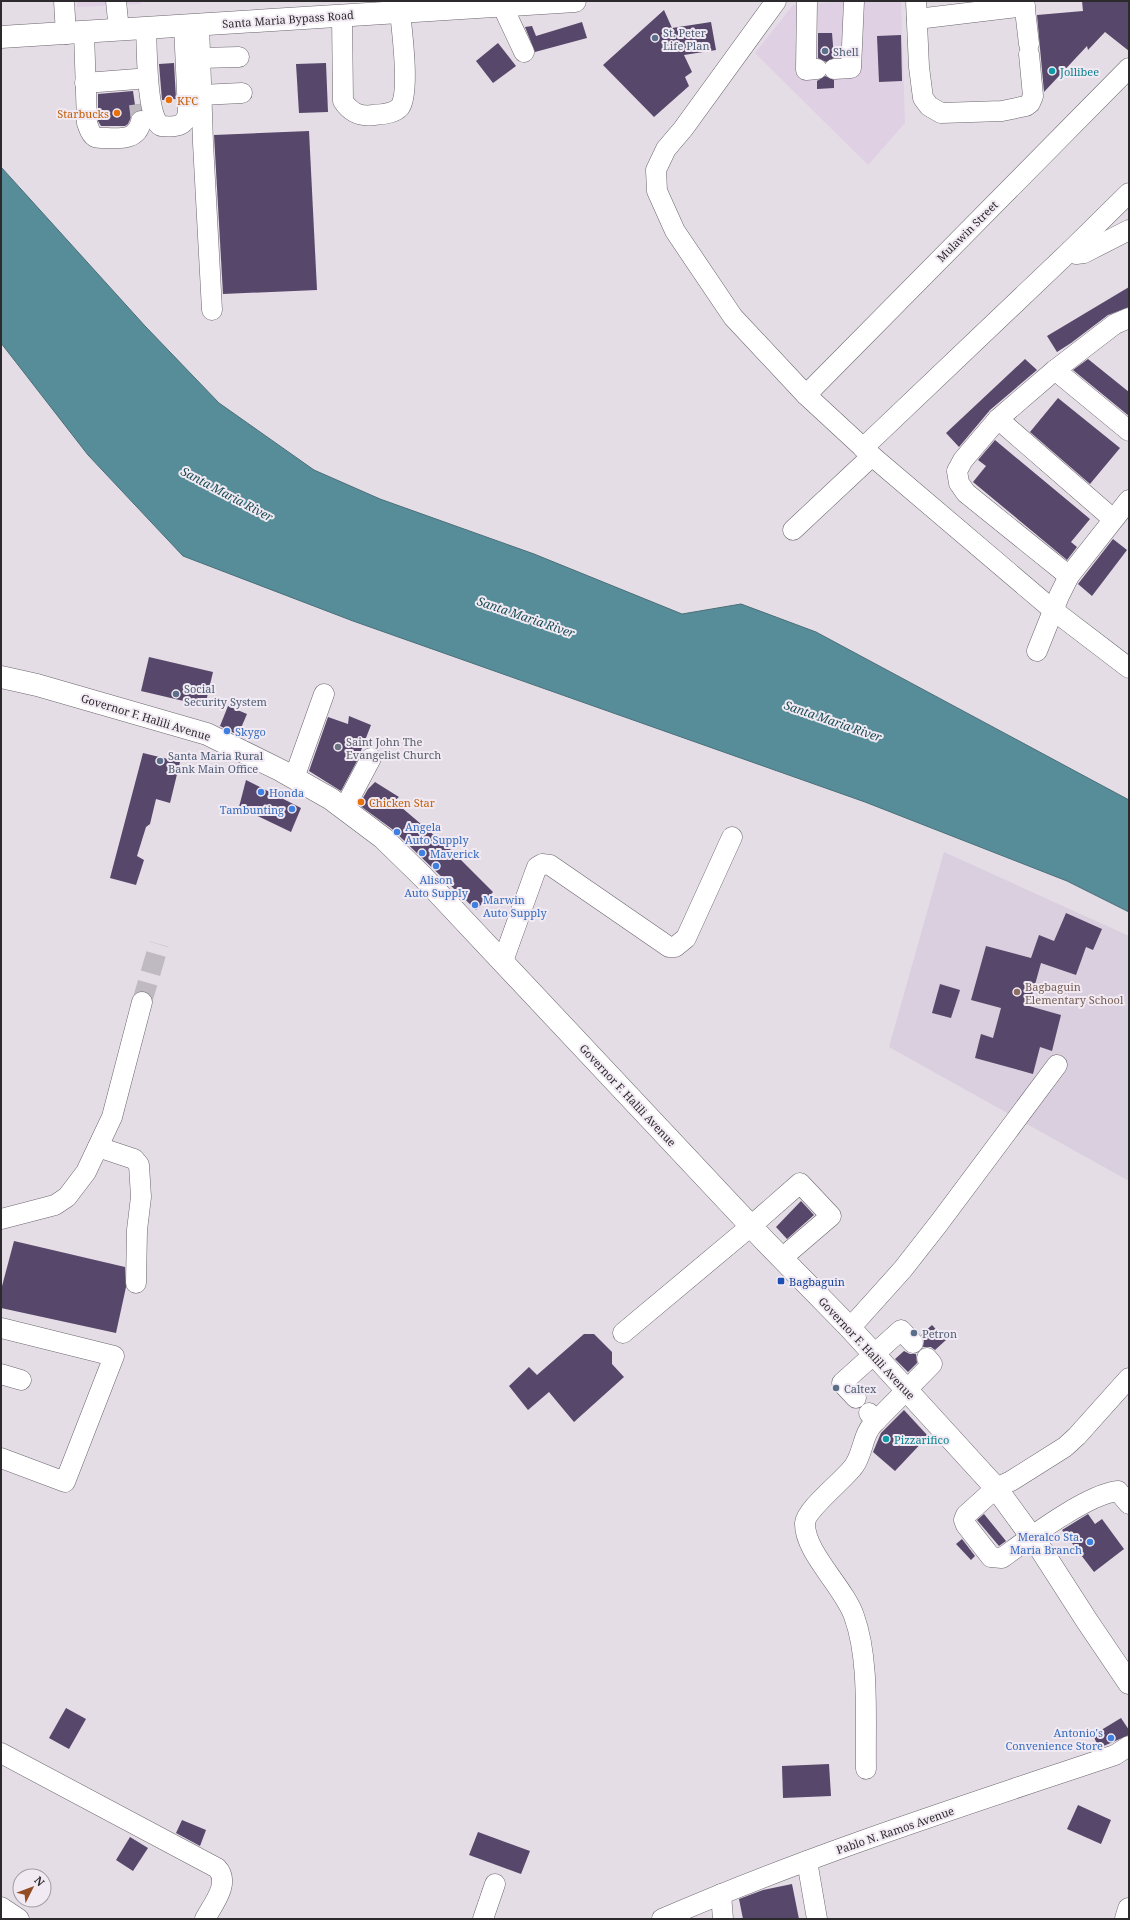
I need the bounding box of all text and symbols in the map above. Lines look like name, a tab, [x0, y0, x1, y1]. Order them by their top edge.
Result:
street label: Santa Maria Bypass Road	[222, 7, 355, 31]
place label: St. Peter Life Plan	[663, 25, 710, 53]
marker: St. Peter Life Plan	[650, 33, 660, 43]
place label: Shell	[833, 44, 859, 59]
marker: Shell	[820, 46, 830, 56]
place label: Jollibee	[1059, 64, 1099, 79]
marker: Jollibee	[1047, 66, 1057, 76]
place label: KFC	[177, 93, 198, 108]
marker: KFC	[164, 95, 174, 105]
place label: Starbucks	[57, 106, 109, 121]
marker: Starbucks	[112, 108, 122, 118]
street label: Mulawin Street	[933, 197, 1001, 265]
water label: Santa Maria River	[178, 462, 276, 526]
water label: Santa Maria River	[475, 592, 577, 642]
place label: Social Security System	[184, 681, 268, 709]
marker: Social Security System	[171, 689, 181, 699]
street label: Governor F. Halili Avenue	[79, 690, 213, 744]
water label: Santa Maria River	[782, 696, 884, 746]
place label: Skygo	[235, 724, 266, 739]
marker: Skygo	[222, 726, 232, 736]
place label: Saint John The Evangelist Church	[346, 734, 441, 762]
marker: Saint John The Evangelist Church	[333, 742, 343, 752]
place label: Santa Maria Rural Bank Main Office	[168, 748, 264, 776]
marker: Santa Maria Rural Bank Main Office	[155, 756, 165, 766]
place label: Honda	[269, 785, 304, 800]
marker: Honda	[256, 787, 266, 797]
place label: Chicken Star	[369, 795, 436, 810]
marker: Chicken Star	[356, 797, 366, 807]
place label: Tambunting	[220, 802, 284, 817]
marker: Tambunting	[287, 804, 297, 814]
place label: Angela Auto Supply	[405, 819, 469, 847]
marker: Angela Auto Supply	[392, 827, 402, 837]
place label: Maverick	[430, 846, 480, 861]
marker: Maverick	[417, 848, 427, 858]
marker: Alison Auto Supply	[431, 861, 441, 871]
place label: Alison Auto Supply	[404, 872, 469, 900]
place label: Marwin Auto Supply	[483, 892, 547, 920]
marker: Marwin Auto Supply	[470, 900, 480, 910]
place label: Bagbaguin Elementary School	[1025, 979, 1124, 1007]
marker: Bagbaguin Elementary School	[1012, 987, 1022, 997]
street label: Governor F. Halili Avenue	[577, 1041, 680, 1150]
place label: Bagbaguin	[789, 1274, 845, 1289]
marker: Bagbaguin	[776, 1276, 786, 1286]
street label: Governor F. Halili Avenue	[816, 1294, 919, 1403]
place label: Petron	[922, 1326, 957, 1341]
marker: Petron	[909, 1328, 919, 1338]
place label: Caltex	[844, 1381, 877, 1396]
marker: Caltex	[831, 1383, 841, 1393]
place label: Pizzarifico	[894, 1432, 949, 1447]
marker: Pizzarifico	[881, 1434, 891, 1444]
place label: Meralco Sta. Maria Branch	[1010, 1529, 1082, 1557]
marker: Meralco Sta. Maria Branch	[1085, 1537, 1095, 1547]
place label: Antonio's Convenience Store	[1006, 1725, 1103, 1753]
marker: Antonio's Convenience Store	[1106, 1733, 1116, 1743]
street label: Pablo N. Ramos Avenue	[834, 1803, 956, 1857]
north arrow	[12, 1868, 52, 1908]
text: N	[31, 1873, 48, 1889]

